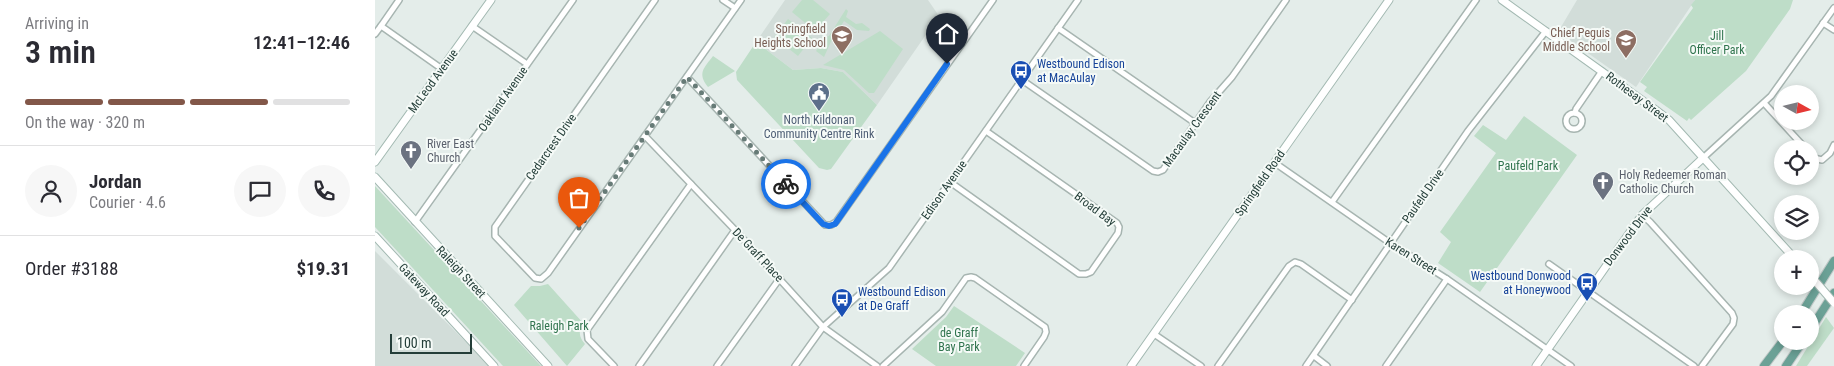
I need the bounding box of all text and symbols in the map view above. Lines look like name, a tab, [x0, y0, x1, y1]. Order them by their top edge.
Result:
pin	[926, 13, 968, 64]
text: Arriving in	[25, 14, 89, 33]
icon: home	[933, 20, 961, 48]
place label: Springfield Heights School	[754, 22, 826, 50]
school or university icon: Springfield Heights School	[830, 24, 854, 55]
place label: Chief Peguis Middle School	[1543, 26, 1610, 54]
school or university icon: Chief Peguis Middle School	[1614, 28, 1638, 59]
park label: Jill Officer Park	[1689, 29, 1745, 57]
text: 12:41–12:46	[253, 31, 350, 54]
text: 3 min	[25, 33, 96, 71]
street label: McLeod Avenue	[405, 46, 461, 116]
place label: Westbound Edison at MacAulay	[1037, 57, 1125, 85]
bus stop icon: Westbound Edison at MacAulay	[1009, 59, 1033, 90]
street label: Oakland Avenue	[475, 64, 531, 134]
street label: Rothesay Street	[1603, 69, 1671, 125]
public building icon: North Kildonan Community Centre Rink	[807, 81, 831, 112]
north arrow	[1774, 85, 1819, 130]
map controls	[1774, 85, 1819, 350]
street label: Macaulay Crescent	[1160, 88, 1224, 170]
street label: Cedarcrest Drive	[523, 111, 579, 183]
text: On the way · 320 m	[25, 113, 145, 132]
place label: North Kildonan Community Centre Rink	[764, 113, 875, 141]
place label: River East Church	[427, 137, 474, 165]
church icon: River East Church	[399, 139, 423, 170]
button: locate	[1774, 140, 1819, 185]
street label: Springfield Road	[1232, 147, 1288, 219]
street label: Edison Avenue	[918, 157, 970, 222]
courier	[761, 159, 811, 209]
park label: Paufeld Park	[1498, 159, 1559, 173]
button: person	[25, 165, 77, 217]
button: chat	[234, 165, 286, 217]
button: phone	[298, 165, 350, 217]
street label: Paufeld Drive	[1399, 166, 1447, 226]
place label: Holy Redeemer Roman Catholic Church	[1619, 168, 1726, 196]
text: Jordan	[89, 170, 142, 193]
icon: bike	[772, 170, 800, 198]
church icon: Holy Redeemer Roman Catholic Church	[1591, 170, 1615, 201]
pin	[558, 177, 600, 228]
icon: bag	[565, 184, 593, 212]
street label: Broad Bay	[1072, 189, 1118, 229]
text: Courier · 4.6	[89, 193, 166, 212]
button: layers	[1774, 195, 1819, 240]
street label: Donwood Drive	[1601, 203, 1655, 269]
street label: De Graff Place	[730, 225, 787, 285]
street label: Karen Street	[1383, 235, 1440, 278]
street label: Raleigh Street	[433, 243, 489, 301]
button: +	[1774, 250, 1819, 295]
text: Order #3188	[25, 257, 118, 280]
text: $19.31	[296, 257, 350, 280]
street label: Gateway Road	[396, 261, 452, 319]
place label: Westbound Donwood at Honeywood	[1471, 269, 1571, 297]
bus stop icon: Westbound Donwood at Honeywood	[1575, 271, 1599, 302]
place label: Westbound Edison at De Graff	[858, 285, 946, 313]
bus stop icon: Westbound Edison at De Graff	[830, 287, 854, 318]
button: −	[1774, 305, 1819, 350]
park label: Raleigh Park	[529, 319, 589, 333]
park label: de Graff Bay Park	[938, 326, 980, 354]
scale bar	[390, 331, 473, 354]
text: 100 m	[397, 335, 432, 351]

